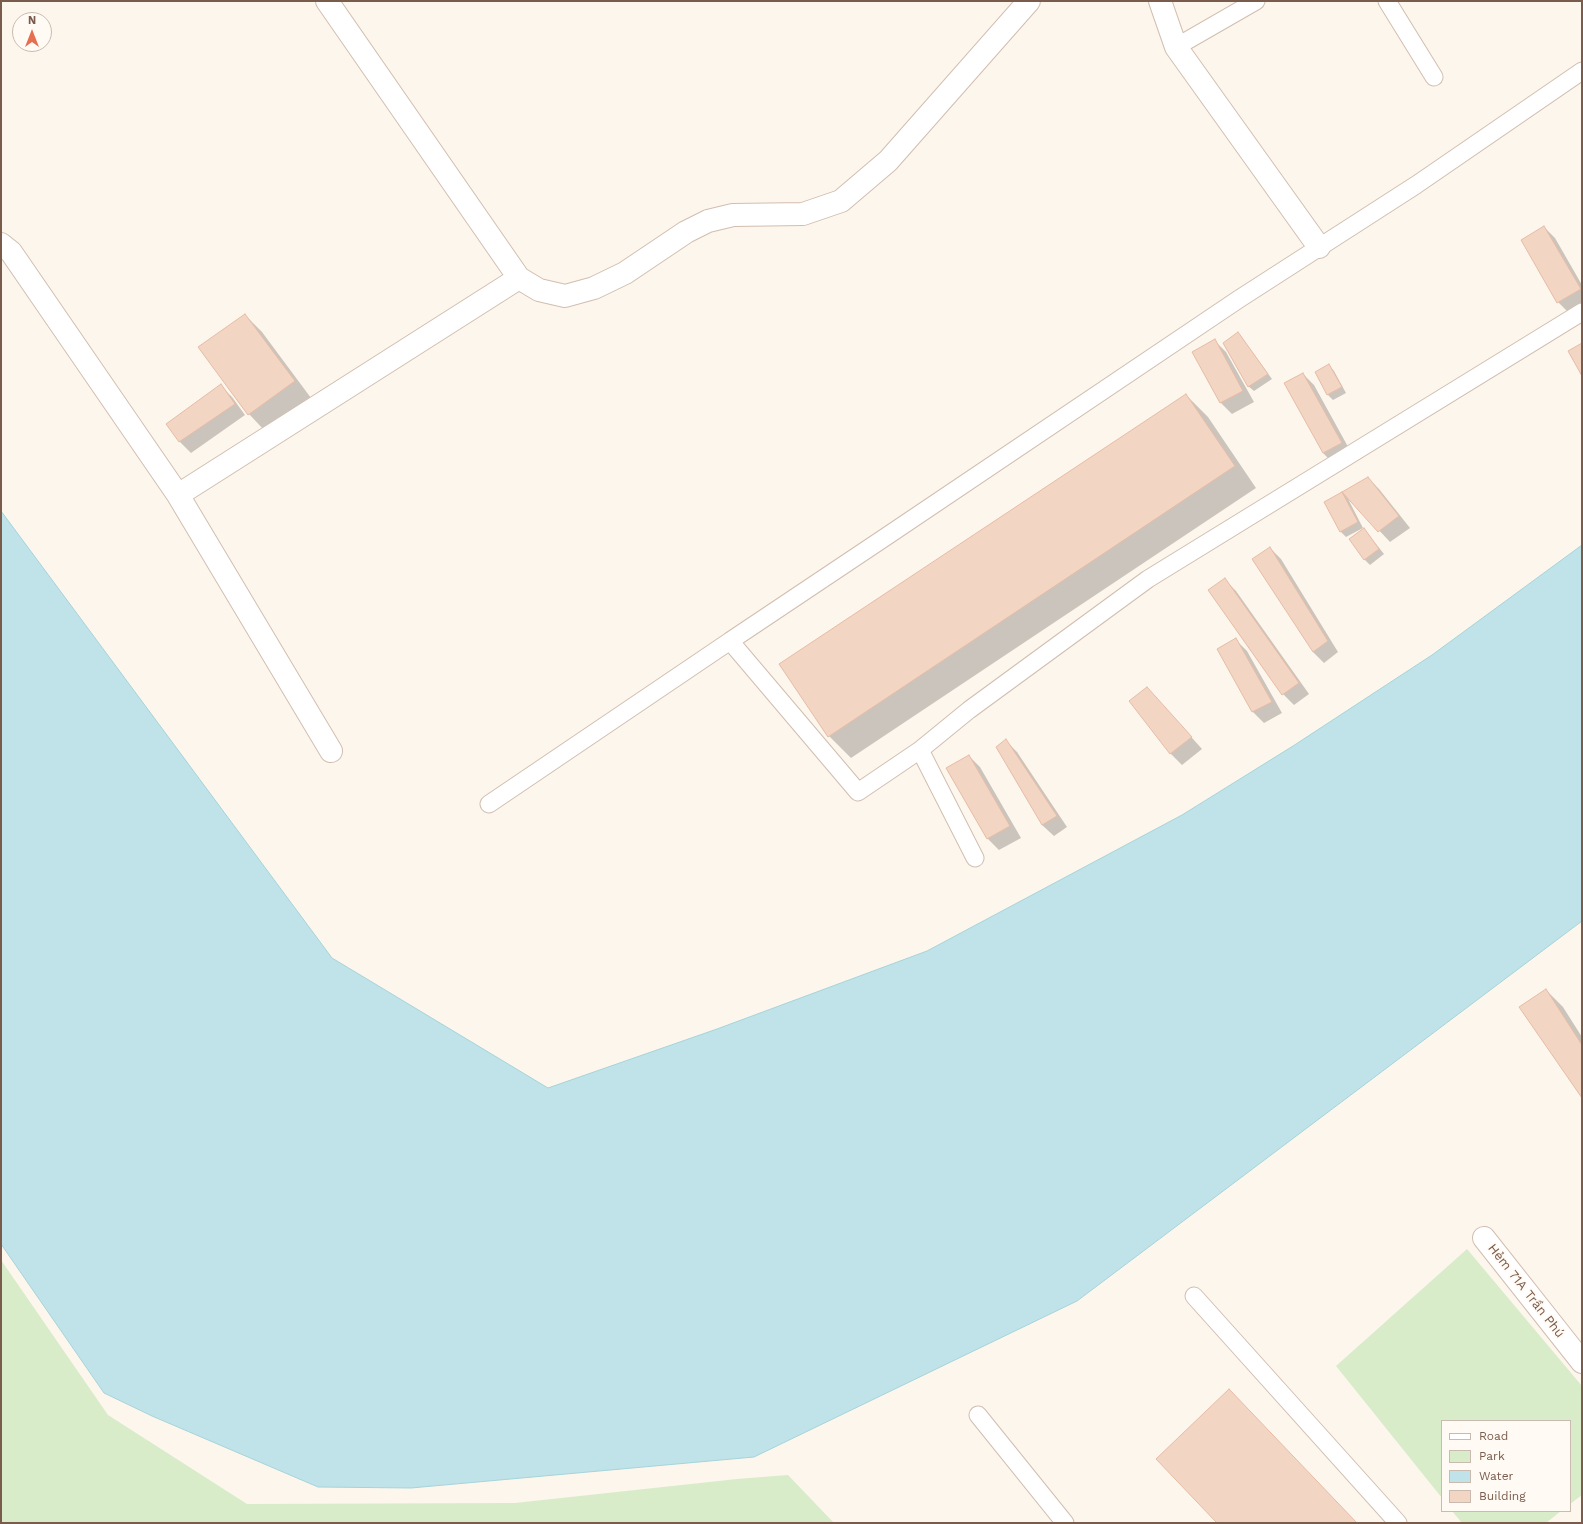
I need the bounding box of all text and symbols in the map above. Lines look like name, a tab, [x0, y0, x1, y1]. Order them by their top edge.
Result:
north arrow	[12, 12, 52, 52]
text: N	[28, 14, 36, 27]
street label: Hẻm 71A Trần Phú	[1484, 1241, 1568, 1341]
legend	[1441, 1420, 1571, 1512]
text: Road	[1479, 1429, 1508, 1443]
text: Park	[1479, 1449, 1505, 1463]
text: Water	[1479, 1469, 1513, 1483]
text: Building	[1479, 1489, 1526, 1503]

